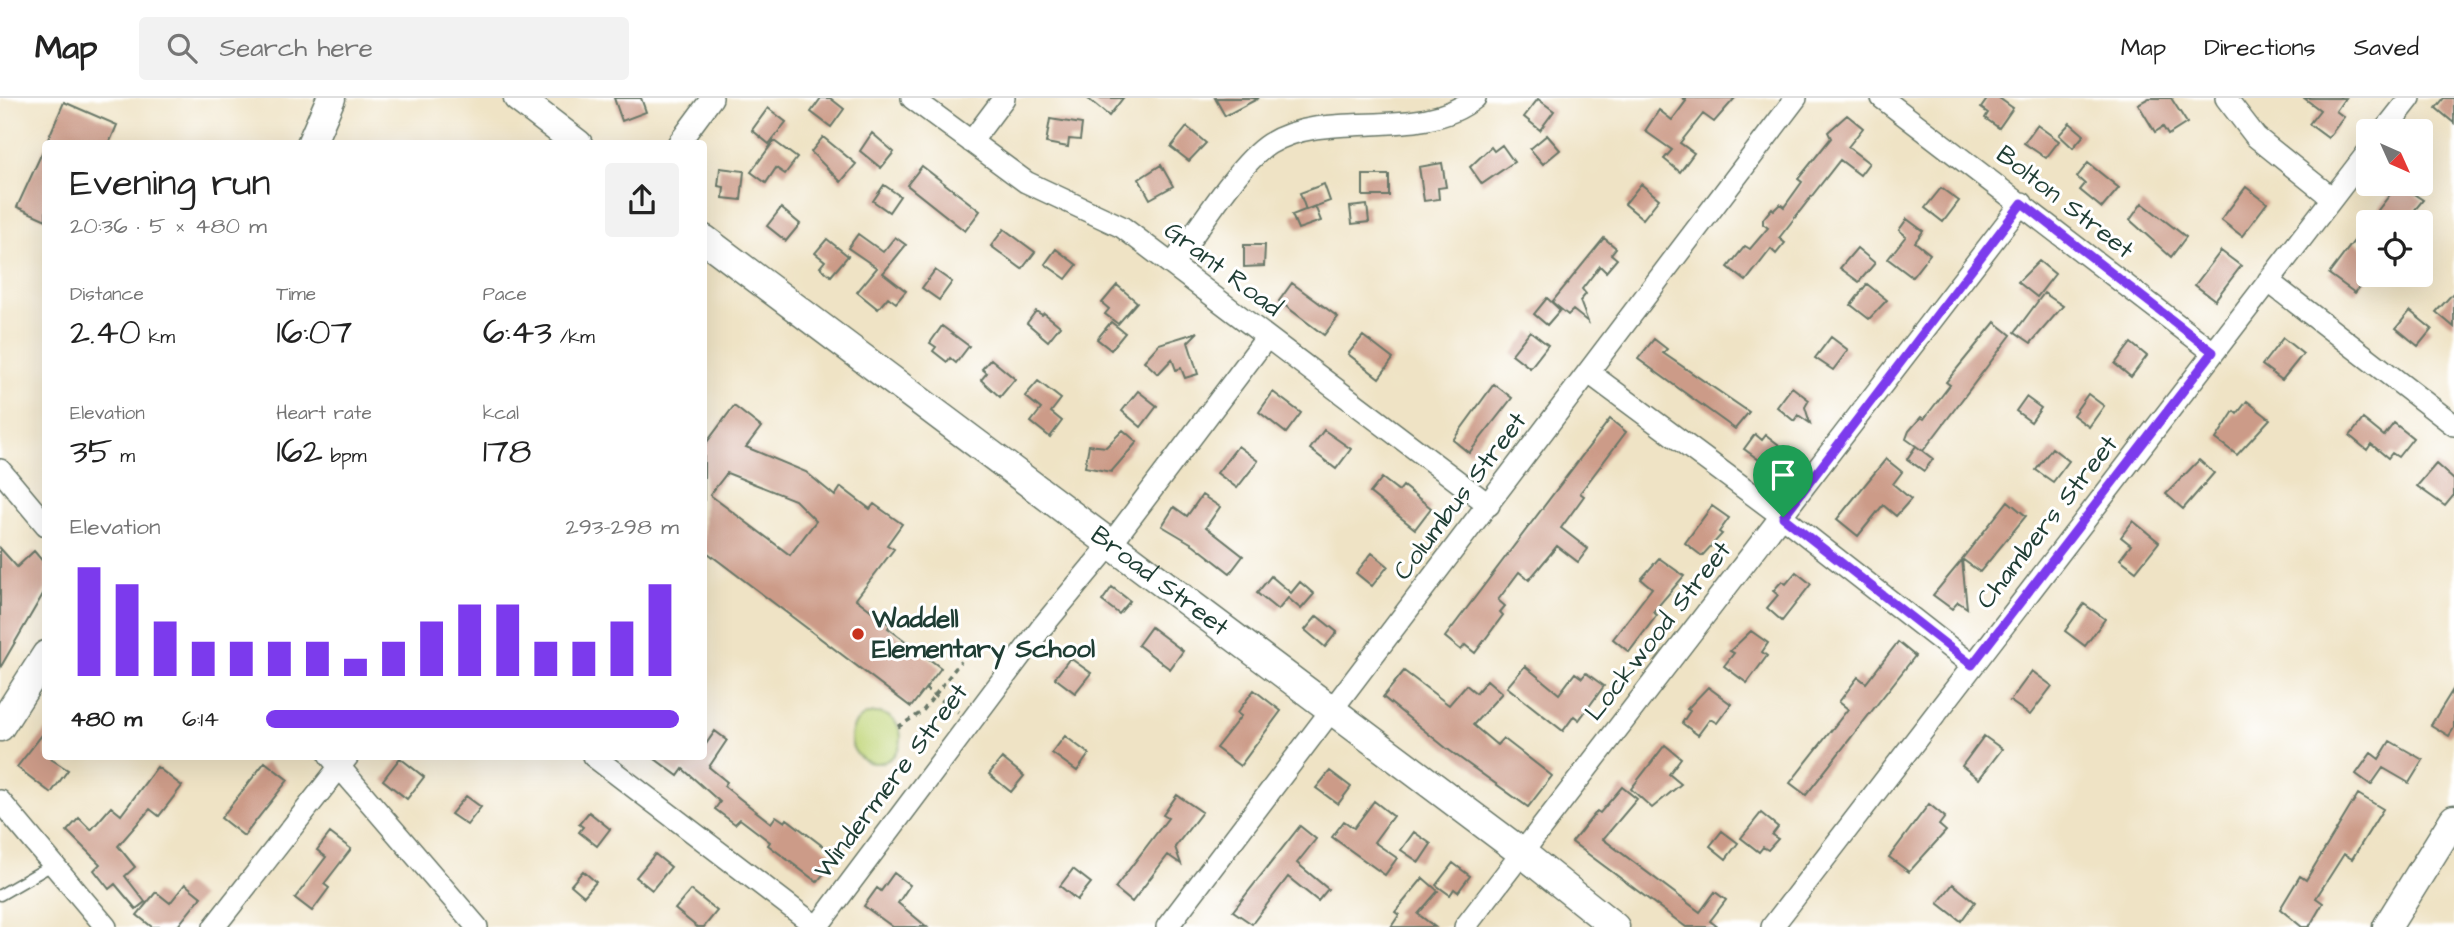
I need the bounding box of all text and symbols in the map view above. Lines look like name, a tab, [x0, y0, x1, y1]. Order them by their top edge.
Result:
search box	[139, 17, 629, 80]
text: Map	[35, 25, 97, 71]
icon: search	[163, 29, 201, 67]
text: Search here	[219, 30, 373, 66]
text: Map	[2121, 31, 2166, 65]
text: Directions	[2204, 31, 2316, 65]
text: Saved	[2354, 31, 2419, 65]
north arrow	[2356, 119, 2432, 196]
map controls	[2356, 119, 2433, 287]
street label: Bolton Street	[1989, 137, 2142, 268]
text: Evening run	[70, 158, 271, 210]
button: share	[605, 163, 679, 237]
text: 20:36 · 5 × 480 m	[70, 210, 267, 242]
button: locate	[2356, 210, 2433, 287]
street label: Grant Road	[1157, 213, 1289, 325]
text: Distance	[70, 281, 144, 308]
text: Time	[276, 281, 316, 308]
text: Pace	[483, 281, 527, 308]
text: 2.40	[70, 308, 141, 357]
text: 16:07	[276, 308, 352, 357]
text: 6:43	[483, 308, 552, 357]
text: km	[141, 324, 175, 351]
text: /km	[552, 324, 595, 351]
text: Elevation	[70, 400, 145, 427]
text: Heart rate	[276, 400, 372, 427]
text: kcal	[483, 400, 519, 427]
street label: Columbus Street	[1385, 404, 1535, 588]
text: 35	[70, 427, 113, 476]
text: 162	[276, 427, 323, 476]
text: 178	[483, 427, 531, 476]
street label: Chambers Street	[1968, 427, 2127, 616]
text: m	[113, 443, 135, 470]
text: bpm	[323, 443, 366, 470]
pin	[1753, 445, 1813, 517]
icon: arrive	[1764, 456, 1802, 494]
text: Elevation	[70, 511, 161, 543]
text: 293–298 m	[566, 511, 679, 543]
street label: Broad Street	[1083, 517, 1237, 645]
street label: Lockwood Street	[1576, 533, 1740, 728]
place label: Waddell Elementary School	[871, 601, 1095, 670]
marker: Waddell Elementary School	[850, 626, 866, 642]
street label: Windermere Street	[805, 675, 977, 886]
text: 480 m	[70, 703, 142, 735]
text: 6:14	[182, 703, 219, 735]

